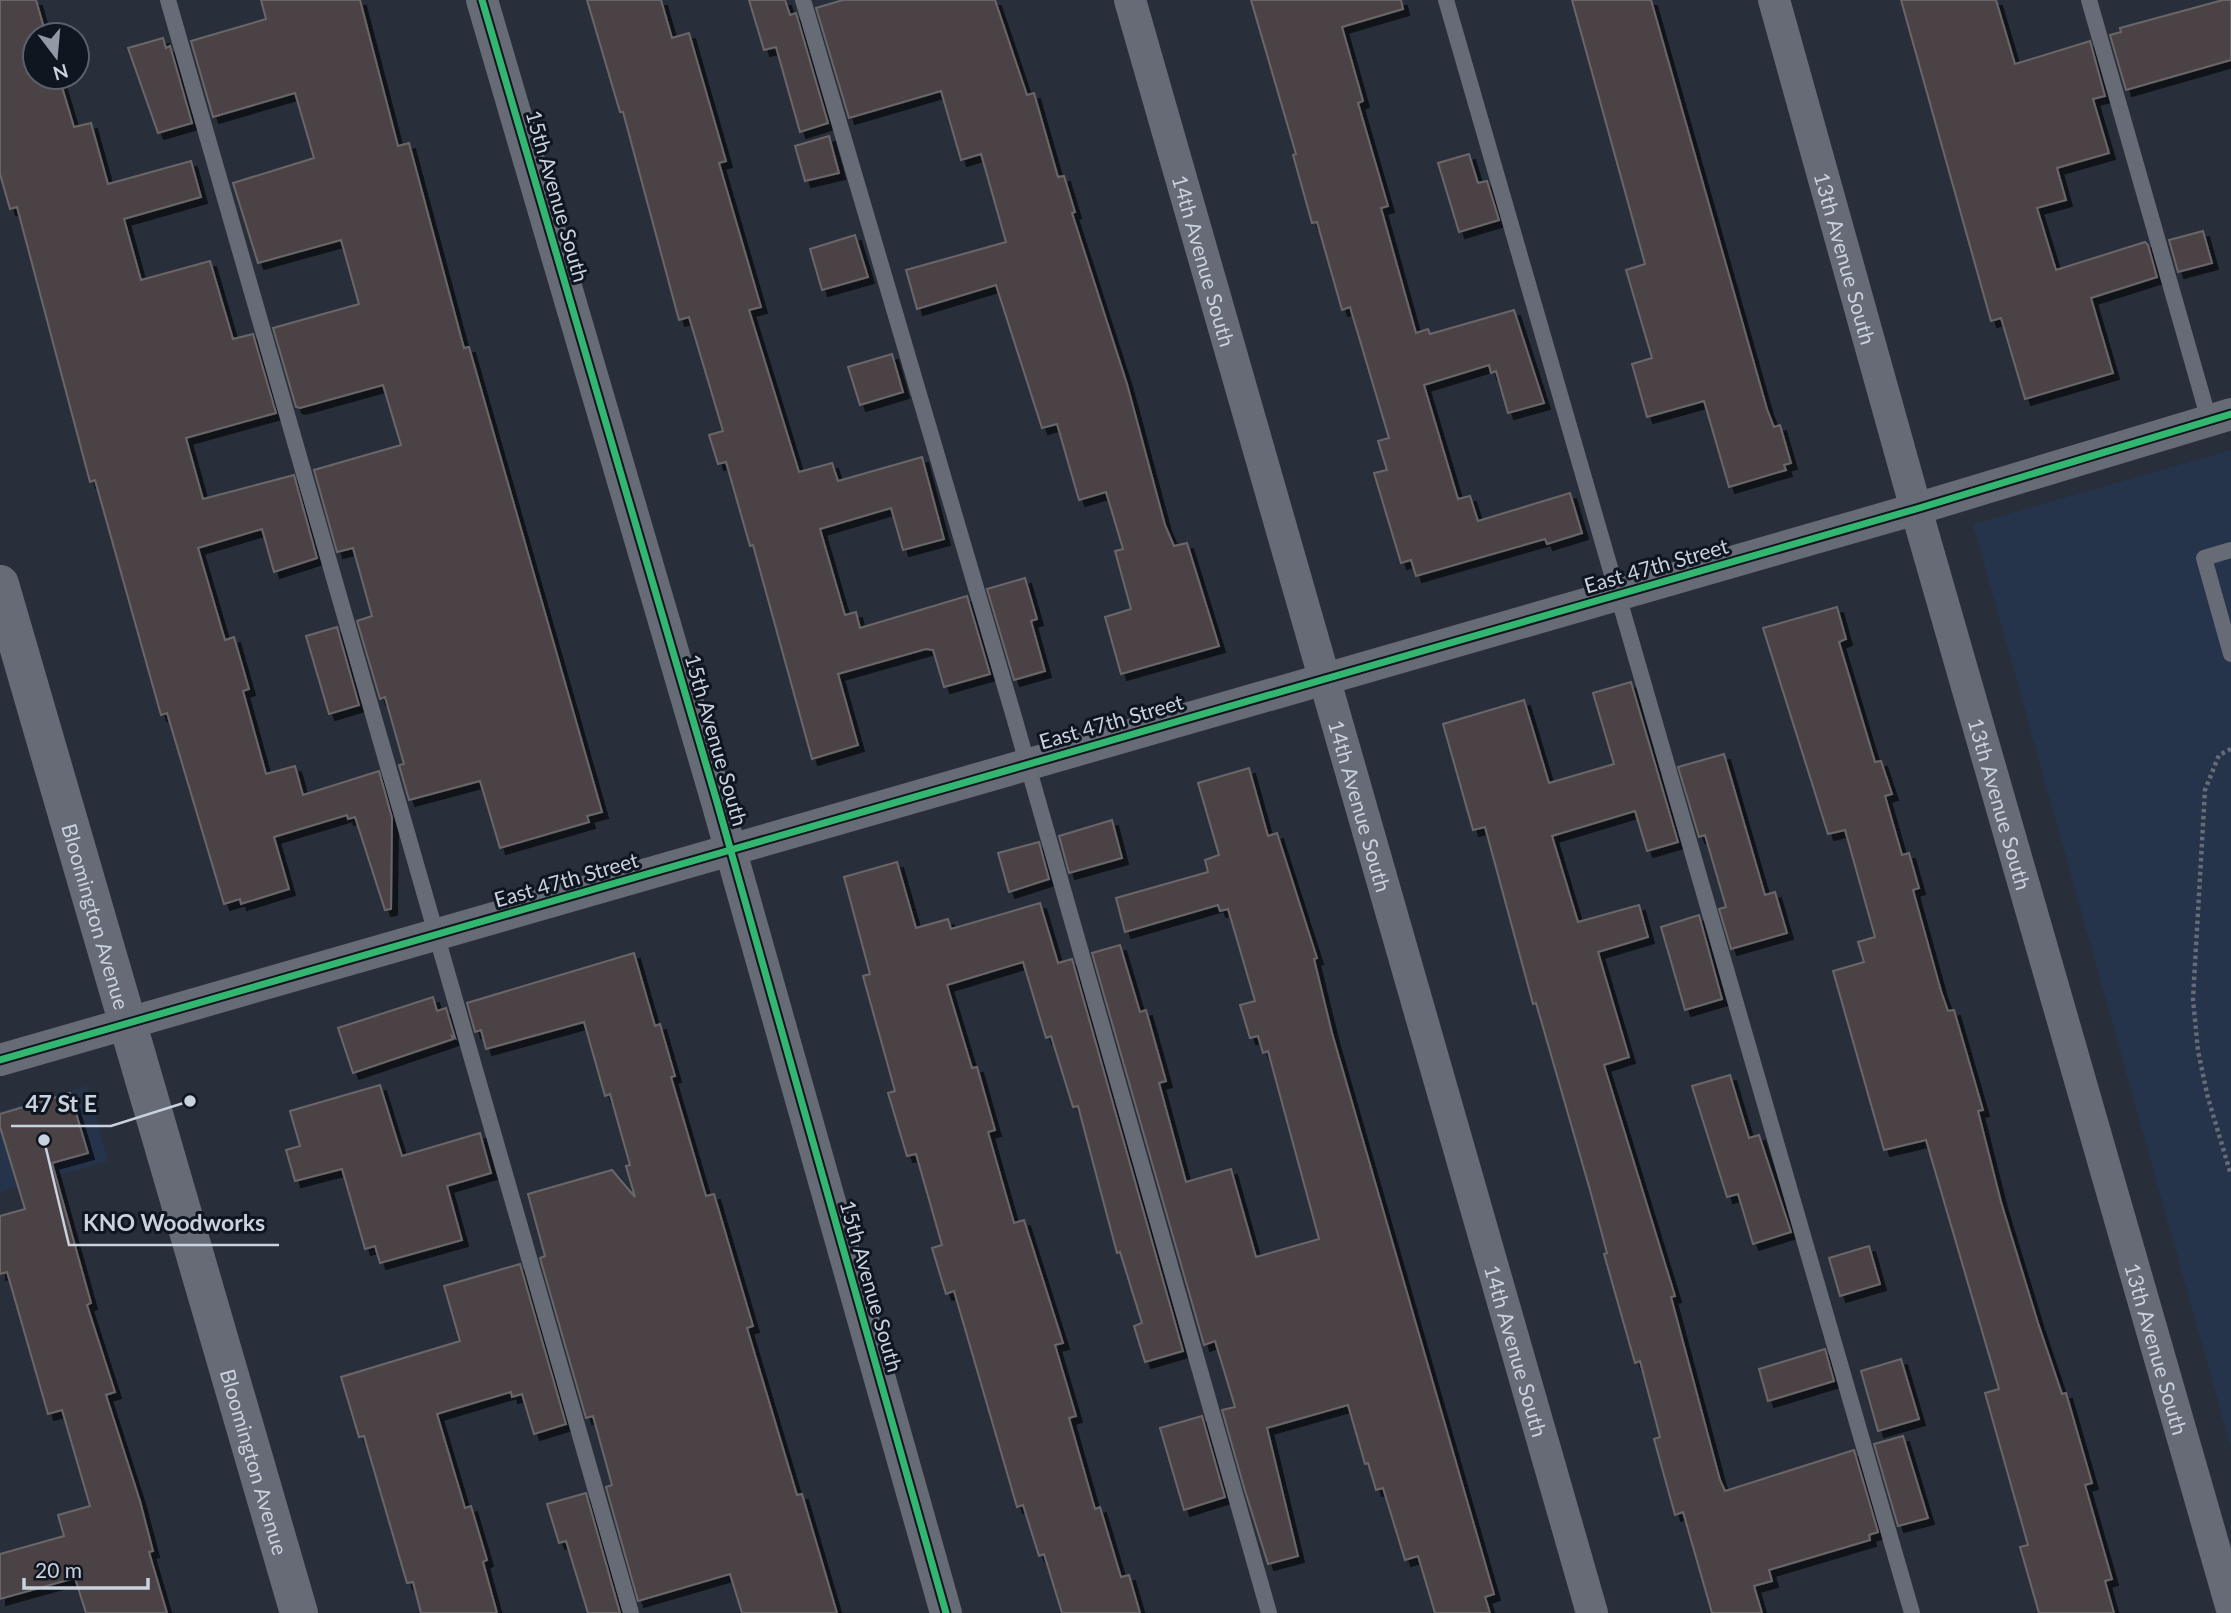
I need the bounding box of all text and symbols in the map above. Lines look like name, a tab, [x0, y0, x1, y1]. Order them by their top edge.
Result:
north arrow	[21, 21, 91, 91]
text: N	[51, 60, 71, 86]
street label: 15th Avenue South	[522, 107, 594, 285]
street label: 13th Avenue South	[1810, 169, 1882, 347]
street label: 14th Avenue South	[1168, 172, 1241, 349]
street label: East 47th Street	[1581, 532, 1731, 598]
street label: 15th Avenue South	[681, 651, 753, 829]
street label: East 47th Street	[1036, 688, 1186, 754]
street label: 13th Avenue South	[1964, 715, 2037, 892]
street label: 14th Avenue South	[1324, 717, 1397, 894]
street label: Bloomington Avenue	[58, 820, 135, 1012]
street label: East 47th Street	[491, 846, 641, 912]
callout: 47 St E	[11, 1082, 111, 1126]
text: 47 St E	[25, 1089, 97, 1117]
street label: 15th Avenue South	[836, 1197, 908, 1375]
callout: KNO Woodworks	[69, 1201, 279, 1245]
text: KNO Woodworks	[83, 1208, 265, 1236]
street label: 13th Avenue South	[2121, 1260, 2194, 1437]
street label: 14th Avenue South	[1480, 1262, 1553, 1439]
street label: Bloomington Avenue	[216, 1366, 294, 1558]
scale bar	[24, 1546, 149, 1590]
text: 20 m	[35, 1557, 82, 1582]

